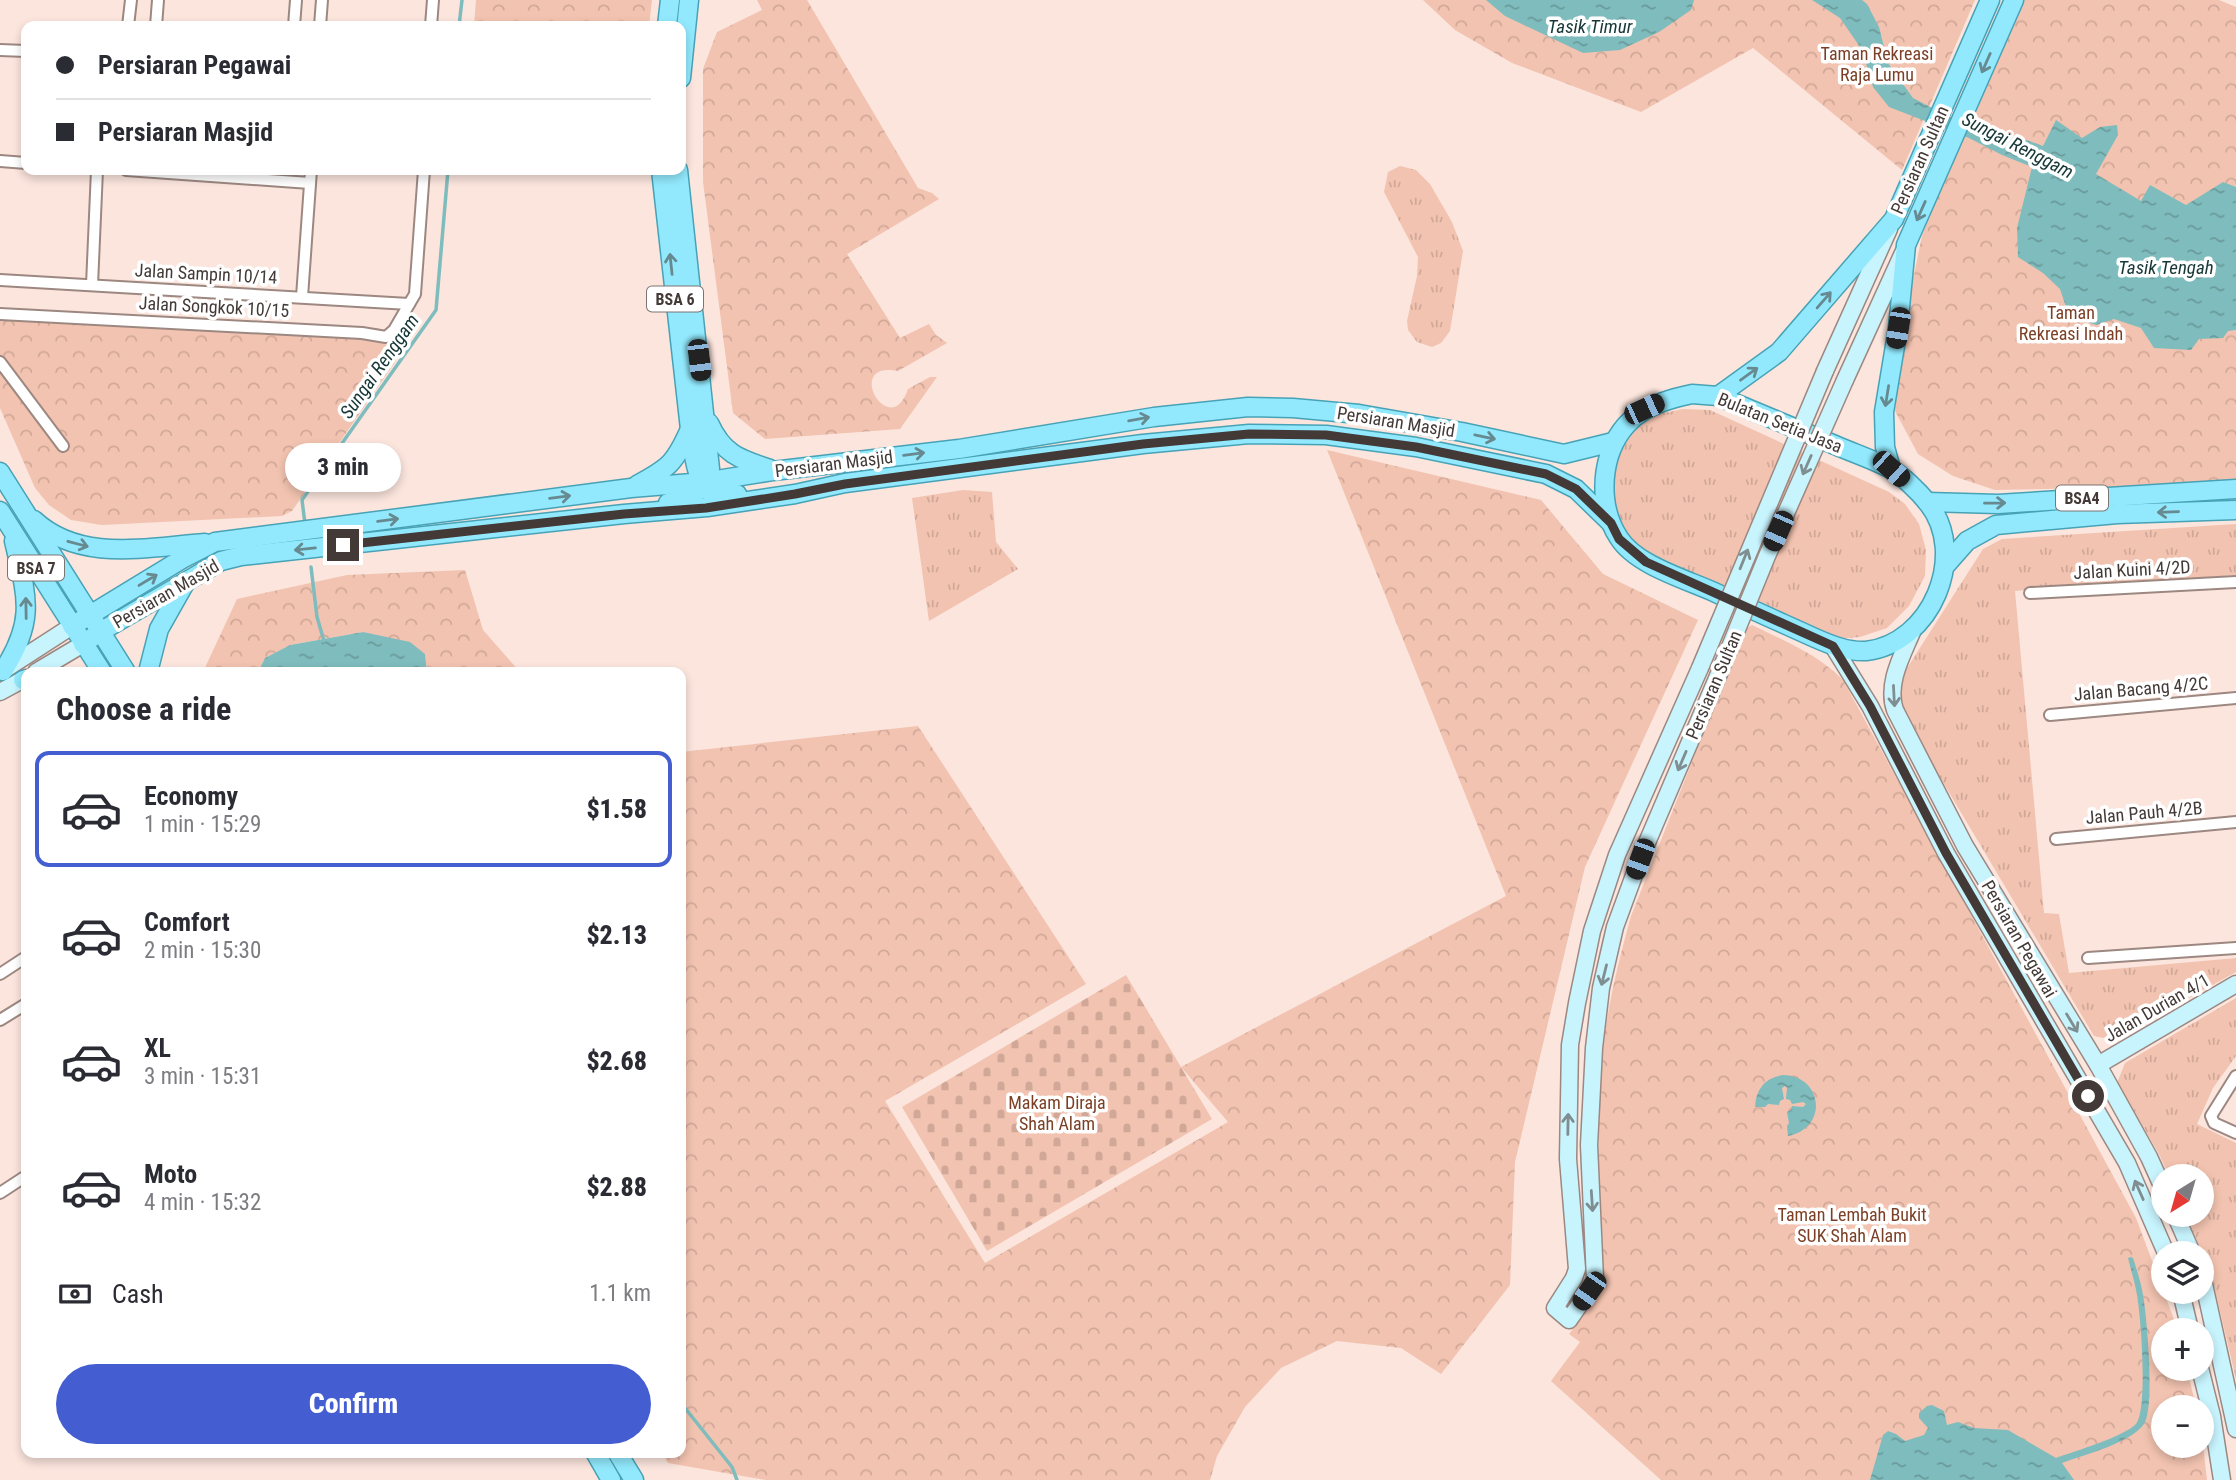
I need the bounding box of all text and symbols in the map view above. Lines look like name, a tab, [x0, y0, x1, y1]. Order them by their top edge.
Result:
water label: Tasik Timur	[1548, 15, 1633, 38]
park label: Taman Rekreasi Raja Lumu	[1821, 43, 1933, 85]
text: Persiaran Pegawai	[98, 50, 291, 80]
one-way arrow	[1979, 51, 1992, 73]
street label: Persiaran Sultan	[1886, 102, 1953, 217]
water label: Sungai Renggam	[1958, 107, 2077, 183]
text: Persiaran Masjid	[98, 117, 273, 147]
one-way arrow	[1914, 200, 1927, 221]
one-way arrow	[665, 253, 678, 276]
water label: Tasik Tengah	[2118, 256, 2214, 279]
street label: Jalan Sampin 10/14	[134, 259, 278, 288]
road number: BSA 6	[647, 286, 703, 312]
one-way arrow	[1816, 291, 1832, 309]
street label: Jalan Songkok 10/15	[138, 292, 290, 321]
park label: Taman Rekreasi Indah	[2019, 302, 2123, 344]
car	[1885, 306, 1912, 350]
water label: Sungai Renggam	[335, 310, 424, 423]
car	[687, 338, 712, 382]
one-way arrow	[1739, 366, 1758, 381]
one-way arrow	[1880, 384, 1893, 407]
street label: Bulatan Setia Jasa	[1715, 388, 1845, 457]
car	[1621, 391, 1668, 427]
street label: Persiaran Masjid	[1336, 402, 1456, 441]
one-way arrow	[1127, 412, 1149, 425]
one-way arrow	[1473, 431, 1496, 444]
callout: 3 min	[285, 444, 401, 492]
street label: Persiaran Masjid	[774, 446, 894, 481]
car	[1869, 447, 1914, 491]
one-way arrow	[902, 448, 925, 461]
text: 3 min	[317, 454, 369, 481]
one-way arrow	[1800, 454, 1813, 475]
road number: BSA4	[2056, 485, 2108, 510]
one-way arrow	[548, 491, 571, 504]
one-way arrow	[1984, 496, 2007, 510]
one-way arrow	[2157, 505, 2180, 519]
car	[1760, 508, 1797, 554]
one-way arrow	[376, 513, 399, 526]
route end	[327, 529, 359, 561]
one-way arrow	[66, 538, 89, 551]
one-way arrow	[294, 543, 317, 556]
one-way arrow	[1738, 549, 1751, 571]
road number: BSA 7	[8, 555, 64, 580]
street label: Persiaran Masjid	[109, 555, 222, 632]
street label: Jalan Kuini 4/2D	[2073, 556, 2191, 583]
one-way arrow	[137, 572, 157, 586]
one-way arrow	[19, 597, 32, 620]
street label: Persiaran Sultan	[1681, 627, 1746, 742]
street label: Jalan Bacang 4/2C	[2073, 672, 2209, 705]
one-way arrow	[1887, 684, 1900, 707]
text: Choose a ride	[56, 690, 231, 728]
one-way arrow	[1675, 750, 1688, 772]
icon: car	[60, 778, 123, 841]
text: Economy	[144, 781, 238, 811]
text: $1.58	[586, 794, 647, 824]
street label: Jalan Pauh 4/2B	[2085, 797, 2203, 828]
text: 1 min · 15:29	[144, 811, 261, 838]
car	[1623, 836, 1658, 882]
street label: Persiaran Pegawai	[1977, 877, 2061, 1001]
icon: car	[60, 904, 123, 967]
text: Comfort	[144, 907, 230, 937]
text: $2.13	[586, 920, 647, 950]
text: 2 min · 15:30	[144, 937, 261, 964]
one-way arrow	[1597, 963, 1610, 985]
street label: Jalan Durian 4/1	[2101, 969, 2213, 1046]
one-way arrow	[2065, 1013, 2079, 1033]
icon: car	[60, 1030, 123, 1093]
text: XL	[144, 1033, 171, 1063]
text: $2.68	[586, 1046, 647, 1076]
text: 3 min · 15:31	[144, 1063, 261, 1090]
route start	[2072, 1080, 2104, 1112]
park label: Makam Diraja Shah Alam	[1008, 1092, 1106, 1134]
one-way arrow	[1562, 1113, 1575, 1136]
icon: car	[60, 1156, 123, 1219]
text: Moto	[144, 1159, 197, 1189]
north arrow	[2151, 1164, 2214, 1227]
map controls	[2151, 1164, 2214, 1458]
text: $2.88	[586, 1172, 647, 1202]
one-way arrow	[2132, 1180, 2145, 1202]
text: 4 min · 15:32	[144, 1189, 261, 1216]
one-way arrow	[1585, 1189, 1598, 1212]
park label: Taman Lembah Bukit SUK Shah Alam	[1778, 1204, 1927, 1246]
button: layers	[2151, 1241, 2214, 1304]
car	[1569, 1268, 1610, 1314]
icon: cash	[56, 1275, 94, 1313]
text: Cash	[112, 1279, 164, 1309]
text: 1.1 km	[589, 1280, 651, 1307]
button: +	[2151, 1318, 2214, 1381]
button: Confirm	[56, 1364, 651, 1444]
button: −	[2151, 1395, 2214, 1458]

